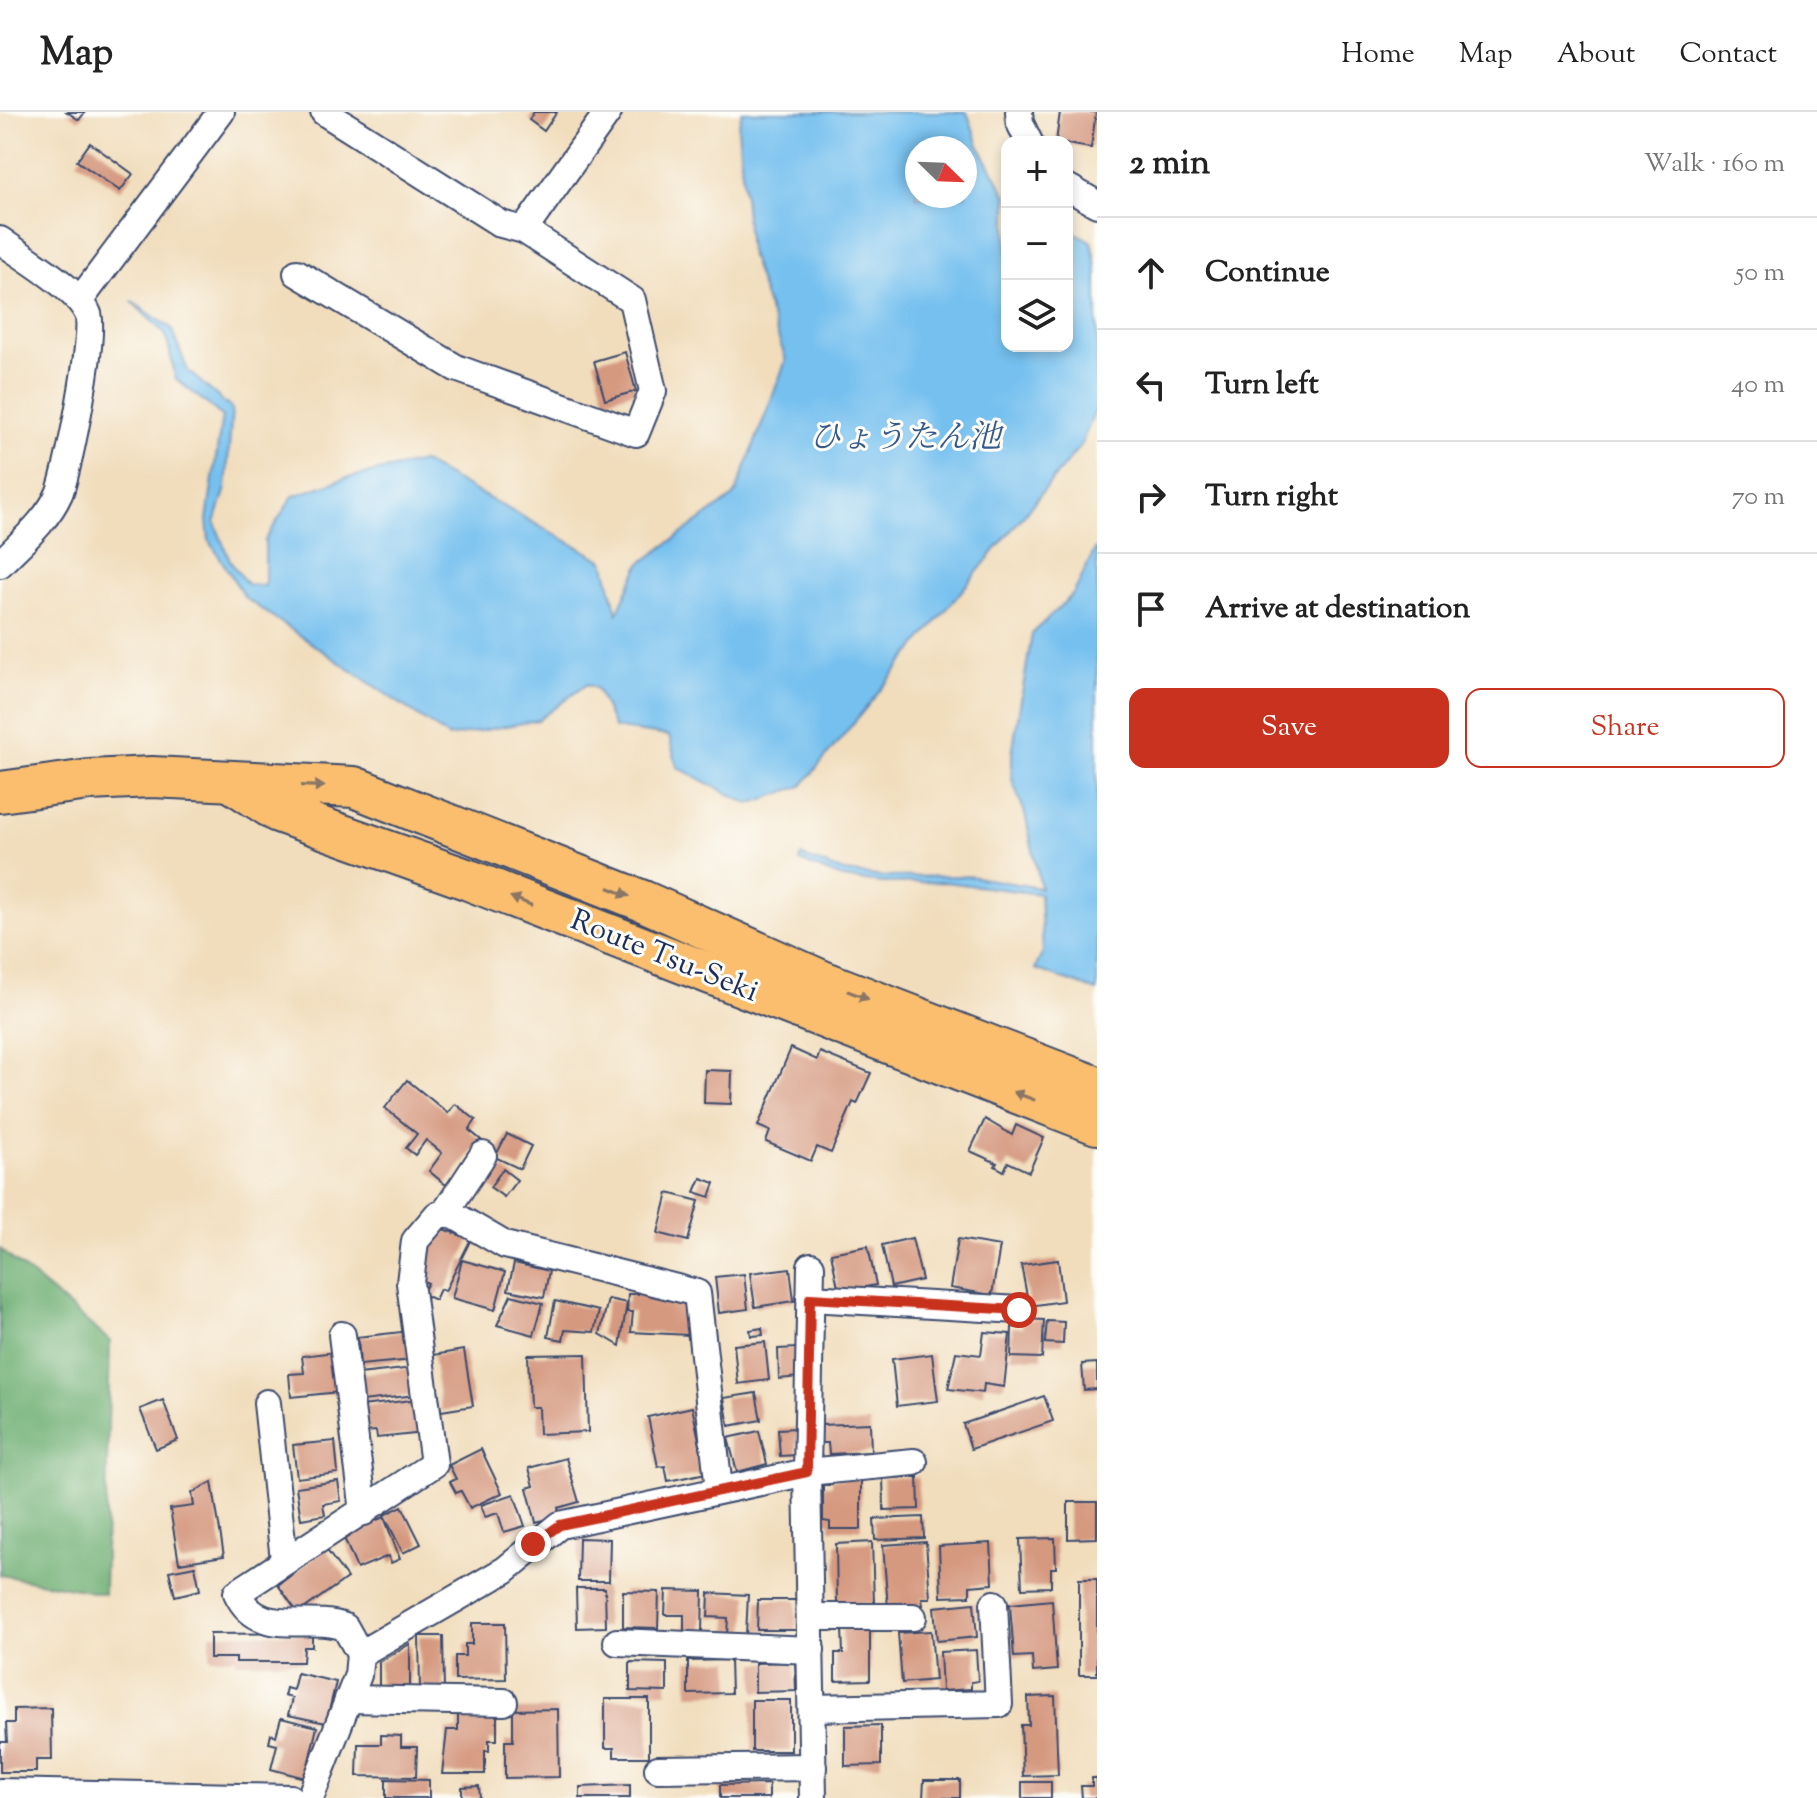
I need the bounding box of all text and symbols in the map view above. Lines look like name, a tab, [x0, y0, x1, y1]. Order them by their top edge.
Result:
text: Map	[40, 28, 113, 82]
text: Home	[1341, 35, 1415, 75]
text: Map	[1459, 35, 1513, 75]
text: About	[1557, 35, 1635, 75]
text: Contact	[1679, 35, 1777, 75]
north arrow	[905, 136, 977, 208]
map controls	[1001, 136, 1073, 352]
button: +	[1001, 136, 1073, 208]
text: 2 min	[1129, 140, 1210, 189]
text: Walk · 160 m	[1644, 146, 1785, 183]
button: −	[1001, 208, 1073, 280]
icon: ahead	[1129, 251, 1173, 295]
text: Continue	[1205, 252, 1330, 295]
text: 50 m	[1735, 255, 1785, 292]
button: layers	[1001, 280, 1073, 352]
icon: left	[1129, 363, 1173, 407]
text: Turn left	[1205, 364, 1319, 407]
text: 40 m	[1731, 367, 1785, 404]
water label: ひょうたん池	[809, 416, 1004, 462]
icon: right	[1129, 475, 1173, 519]
text: Turn right	[1205, 476, 1338, 519]
text: 70 m	[1732, 479, 1785, 516]
icon: arrive	[1129, 587, 1173, 631]
text: Arrive at destination	[1205, 588, 1470, 631]
button: Save	[1129, 688, 1449, 768]
button: Share	[1465, 688, 1785, 768]
one-way arrow	[301, 780, 326, 793]
one-way arrow	[607, 886, 631, 899]
one-way arrow	[509, 894, 533, 907]
street label: Route Tsu-Seki	[564, 900, 764, 1014]
one-way arrow	[846, 989, 870, 1002]
one-way arrow	[1012, 1089, 1036, 1102]
route start	[1001, 1292, 1037, 1328]
route end	[515, 1526, 551, 1562]

